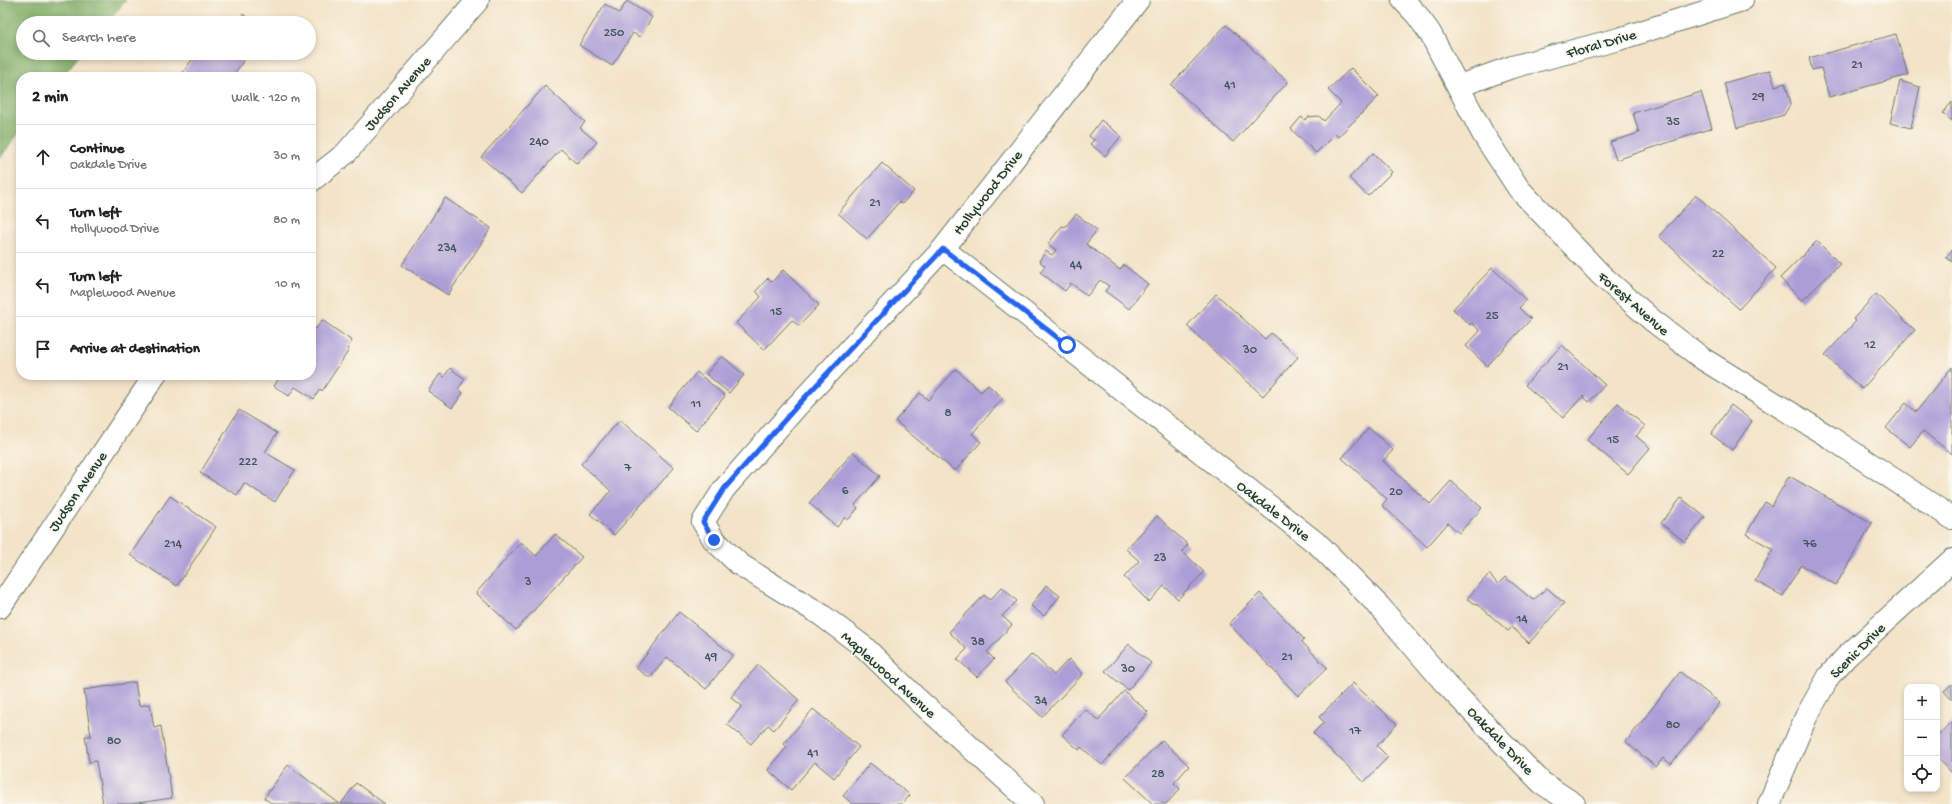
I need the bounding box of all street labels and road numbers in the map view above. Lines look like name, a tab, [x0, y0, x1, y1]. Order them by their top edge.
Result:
street label: Floral Drive	[1564, 26, 1639, 64]
street label: Judson Avenue	[361, 53, 436, 135]
street label: Hollywood Drive	[950, 147, 1027, 239]
street label: Forest Avenue	[1593, 268, 1672, 341]
street label: Judson Avenue	[45, 448, 112, 536]
street label: Oakdale Drive	[1232, 477, 1313, 546]
street label: Scenic Drive	[1827, 620, 1890, 683]
street label: Maplewood Avenue	[836, 628, 939, 723]
street label: Oakdale Drive	[1462, 703, 1537, 780]

